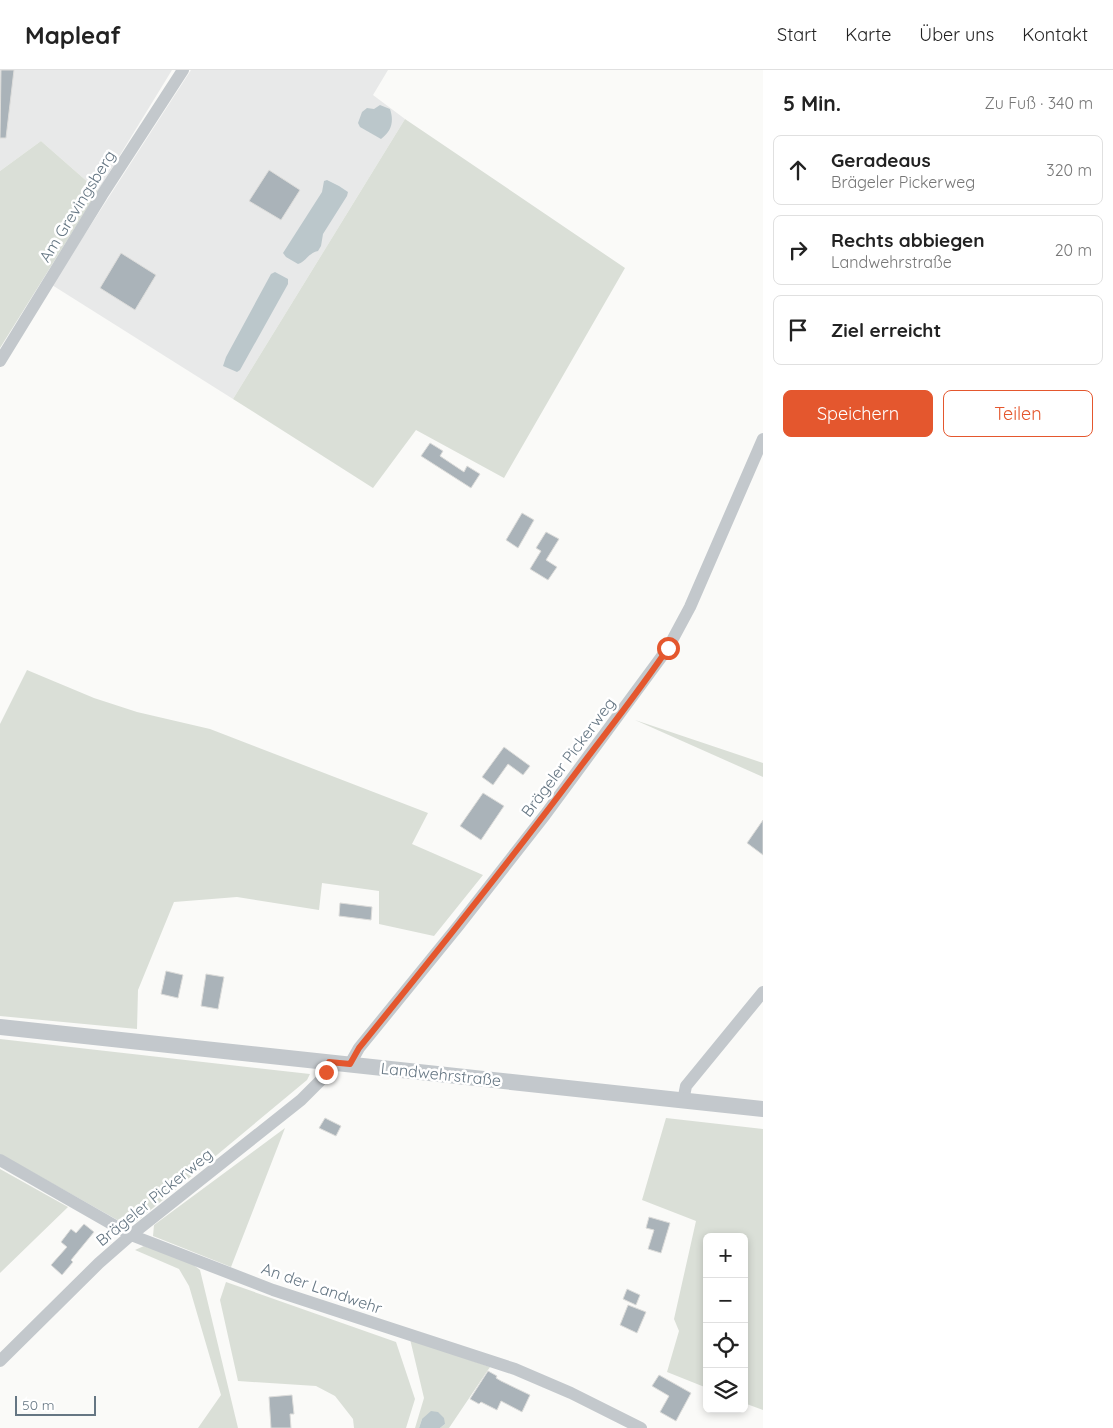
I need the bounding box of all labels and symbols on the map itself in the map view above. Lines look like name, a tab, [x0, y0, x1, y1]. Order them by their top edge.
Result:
street label: Am Grevingsberg	[35, 146, 119, 266]
route start	[657, 637, 680, 660]
street label: Brägeler Pickerweg	[517, 693, 619, 821]
street label: Landwehrstraße	[380, 1058, 502, 1090]
route end	[315, 1061, 338, 1084]
street label: Brägeler Pickerweg	[92, 1144, 216, 1250]
street label: An der Landwehr	[259, 1258, 385, 1318]
scale bar	[15, 1393, 96, 1416]

